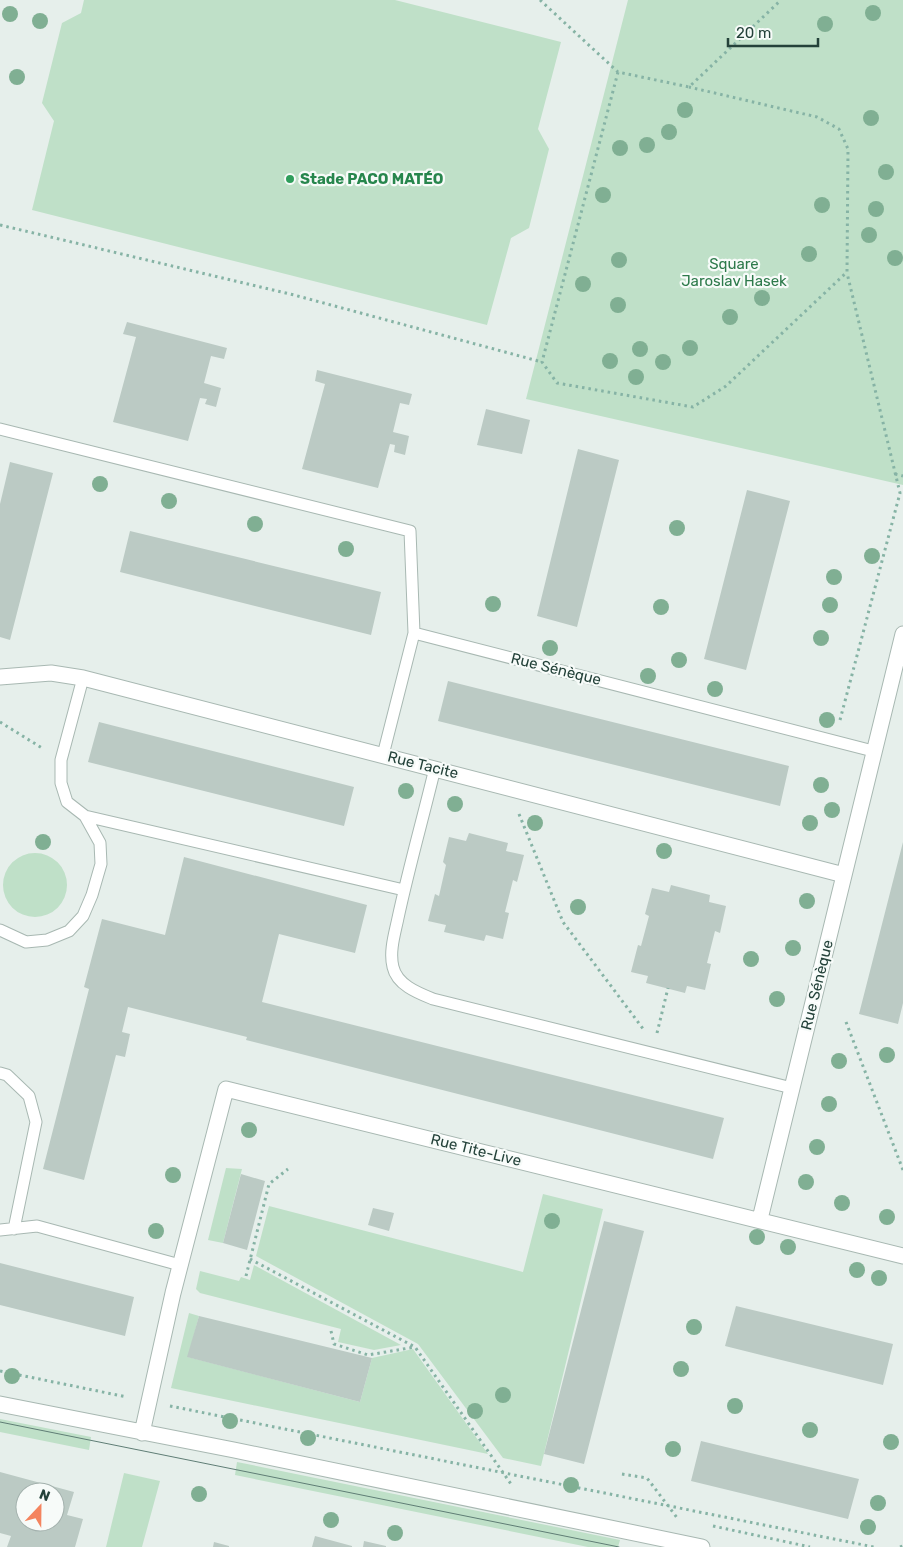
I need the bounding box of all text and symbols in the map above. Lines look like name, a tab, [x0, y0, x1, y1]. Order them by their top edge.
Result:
scale bar	[728, 15, 818, 47]
text: 20 m	[736, 24, 771, 42]
place label: Stade PACO MATÉO	[300, 170, 443, 188]
marker: Stade PACO MATÉO	[284, 173, 296, 185]
park label: Square Jaroslav Hasek	[681, 255, 787, 290]
street label: Rue Sénèque	[509, 649, 603, 689]
street label: Rue Tacite	[386, 748, 460, 782]
street label: Rue Sénèque	[797, 938, 837, 1032]
street label: Rue Tite-Live	[429, 1130, 523, 1170]
north arrow	[15, 1482, 65, 1532]
text: N	[37, 1486, 53, 1505]

